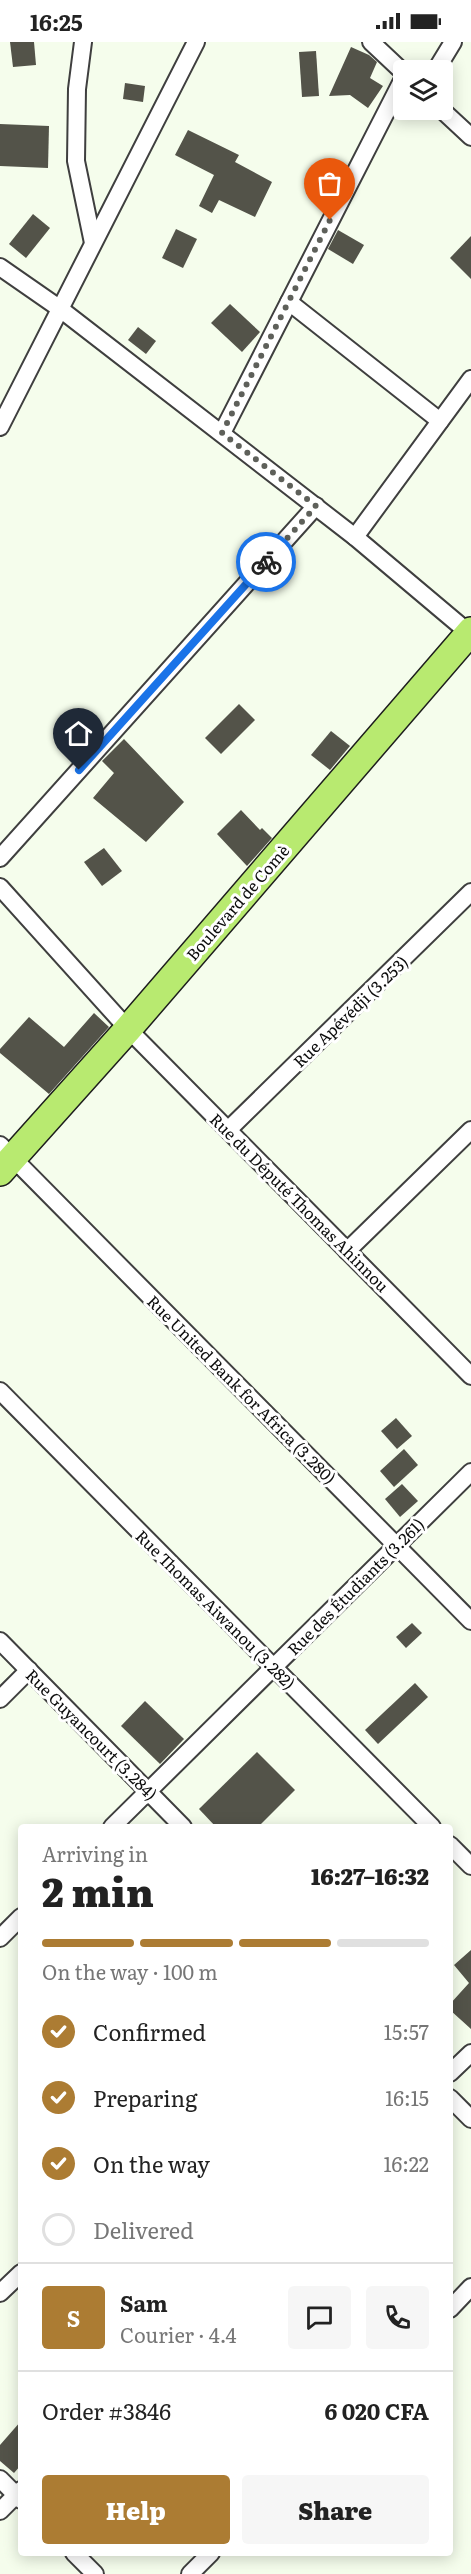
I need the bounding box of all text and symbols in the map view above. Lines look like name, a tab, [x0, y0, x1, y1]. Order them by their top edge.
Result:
text: 16:25	[30, 5, 83, 38]
map controls	[393, 60, 453, 120]
button: layers	[393, 60, 453, 120]
pin	[304, 158, 355, 220]
icon: bag	[313, 167, 346, 200]
courier	[236, 532, 296, 592]
icon: bike	[250, 546, 283, 579]
pin	[53, 708, 104, 770]
icon: home	[62, 717, 95, 750]
street label: Boulevard de Comè	[180, 839, 294, 965]
street label: Rue Apévédji (3.253)	[287, 950, 413, 1072]
street label: Rue du Député Thomas Ahinnou	[205, 1107, 395, 1297]
street label: Rue United Bank for Africa (3.280)	[142, 1289, 342, 1489]
street label: Rue des Étudiants (3.261)	[281, 1512, 429, 1660]
street label: Rue Thomas Aiwanou (3.282)	[131, 1524, 301, 1694]
street label: Rue Guyancourt (3.284)	[21, 1663, 163, 1805]
text: Arriving in	[42, 1838, 148, 1868]
text: 16:27–16:32	[311, 1859, 429, 1892]
text: 2 min	[42, 1861, 154, 1919]
text: On the way · 100 m	[42, 1956, 218, 1986]
icon: check	[42, 2015, 75, 2048]
text: Confirmed	[93, 2015, 206, 2048]
text: 15:57	[384, 2016, 429, 2046]
icon: check	[42, 2081, 75, 2114]
text: Preparing	[93, 2081, 197, 2114]
text: 16:15	[385, 2082, 429, 2112]
icon: check	[42, 2147, 75, 2180]
text: On the way	[93, 2147, 210, 2180]
text: 16:22	[383, 2148, 429, 2178]
text: Delivered	[93, 2213, 194, 2246]
text: Sam	[120, 2286, 168, 2319]
button: chat	[288, 2286, 351, 2349]
button: phone	[366, 2286, 429, 2349]
text: S	[67, 2301, 80, 2334]
text: Courier · 4.4	[120, 2319, 237, 2349]
text: Order #3846	[42, 2394, 171, 2427]
text: 6 020 CFA	[325, 2394, 429, 2427]
button: Help	[42, 2475, 230, 2544]
button: Share	[242, 2475, 429, 2544]

